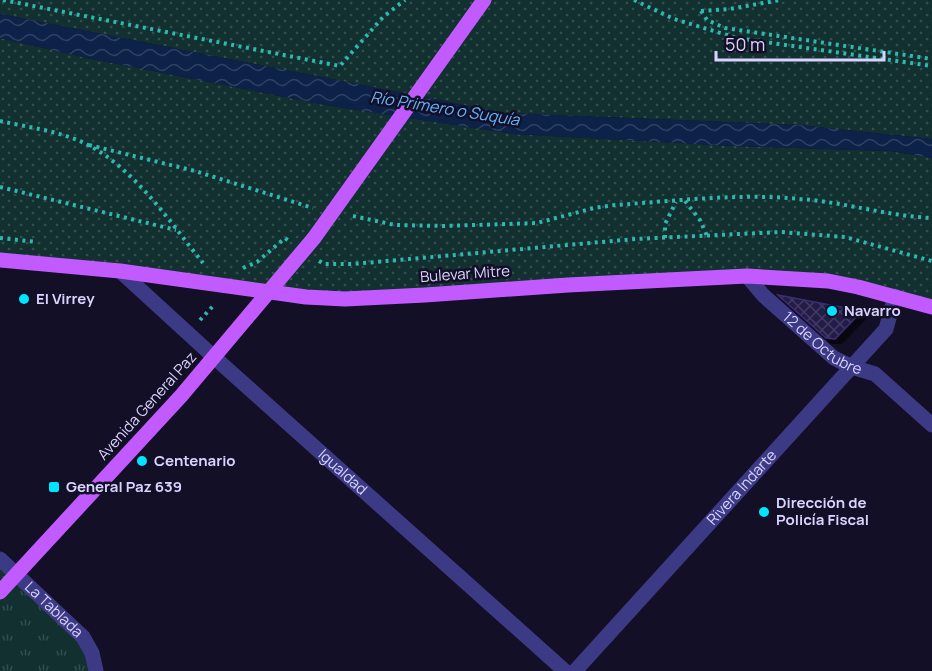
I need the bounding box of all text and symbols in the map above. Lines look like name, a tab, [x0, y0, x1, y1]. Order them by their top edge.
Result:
scale bar	[716, 24, 884, 62]
text: 50 m	[725, 32, 765, 56]
water label: Río Primero o Suquía	[369, 85, 522, 131]
street label: Bulevar Mitre	[419, 260, 511, 287]
place label: El Virrey	[36, 288, 95, 309]
marker: El Virrey	[17, 292, 31, 306]
place label: Navarro	[844, 300, 901, 321]
marker: Navarro	[825, 304, 839, 318]
street label: 12 de Octubre	[778, 306, 865, 379]
street label: Avenida General Paz	[92, 347, 201, 464]
street label: Igualdad	[314, 444, 372, 499]
street label: Rivera Indarte	[702, 445, 781, 529]
place label: Centenario	[154, 450, 236, 471]
marker: Centenario	[135, 454, 149, 468]
place label: General Paz 639	[66, 476, 182, 497]
marker: General Paz 639	[47, 480, 61, 494]
place label: Dirección de Policía Fiscal	[776, 492, 869, 530]
marker: Dirección de Policía Fiscal	[757, 505, 771, 519]
street label: La Tablada	[20, 577, 88, 642]

